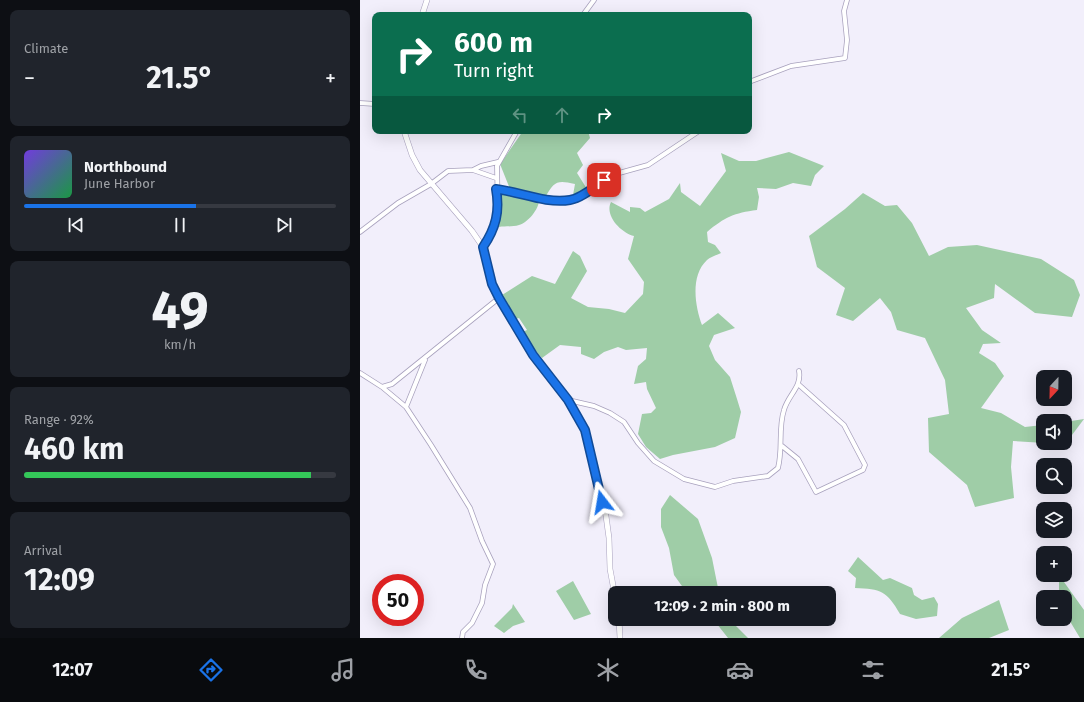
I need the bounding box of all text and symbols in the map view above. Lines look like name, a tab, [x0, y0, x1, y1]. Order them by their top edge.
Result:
text: 600 m	[454, 26, 533, 59]
icon: right	[388, 28, 440, 80]
text: Climate	[24, 41, 68, 56]
text: 21.5°	[146, 60, 214, 96]
text: Turn right	[454, 60, 534, 82]
text: −	[24, 65, 35, 92]
text: +	[325, 65, 336, 92]
icon: left	[509, 104, 531, 126]
icon: ahead	[551, 104, 573, 126]
icon: right	[593, 104, 615, 126]
text: Northbound	[84, 158, 167, 176]
pin	[587, 163, 621, 197]
icon: arrive	[593, 169, 615, 191]
text: June Harbor	[84, 176, 155, 191]
icon: previous	[65, 214, 87, 236]
icon: pause	[169, 214, 191, 236]
icon: next	[273, 214, 295, 236]
text: 49	[151, 279, 209, 342]
text: km/h	[164, 337, 196, 352]
north arrow	[1036, 370, 1072, 406]
map controls	[1036, 370, 1072, 626]
text: Range · 92%	[24, 412, 94, 427]
button: sound	[1036, 414, 1072, 450]
text: 460 km	[24, 431, 124, 467]
button: search	[1036, 458, 1072, 494]
position arrow	[581, 481, 623, 523]
button: layers	[1036, 502, 1072, 538]
text: Arrival	[24, 543, 62, 558]
button: +	[1036, 546, 1072, 582]
text: 12:09	[24, 562, 95, 598]
speed limit sign: 50	[372, 574, 424, 626]
button: −	[1036, 590, 1072, 626]
text: 12:09 · 2 min · 800 m	[654, 597, 790, 615]
icon: directions	[197, 656, 225, 684]
icon: music	[329, 656, 357, 684]
icon: phone	[462, 656, 490, 684]
icon: climate	[594, 656, 622, 684]
icon: car	[726, 656, 754, 684]
icon: filters	[859, 656, 887, 684]
text: 12:07	[52, 659, 93, 681]
text: 21.5°	[991, 659, 1032, 681]

